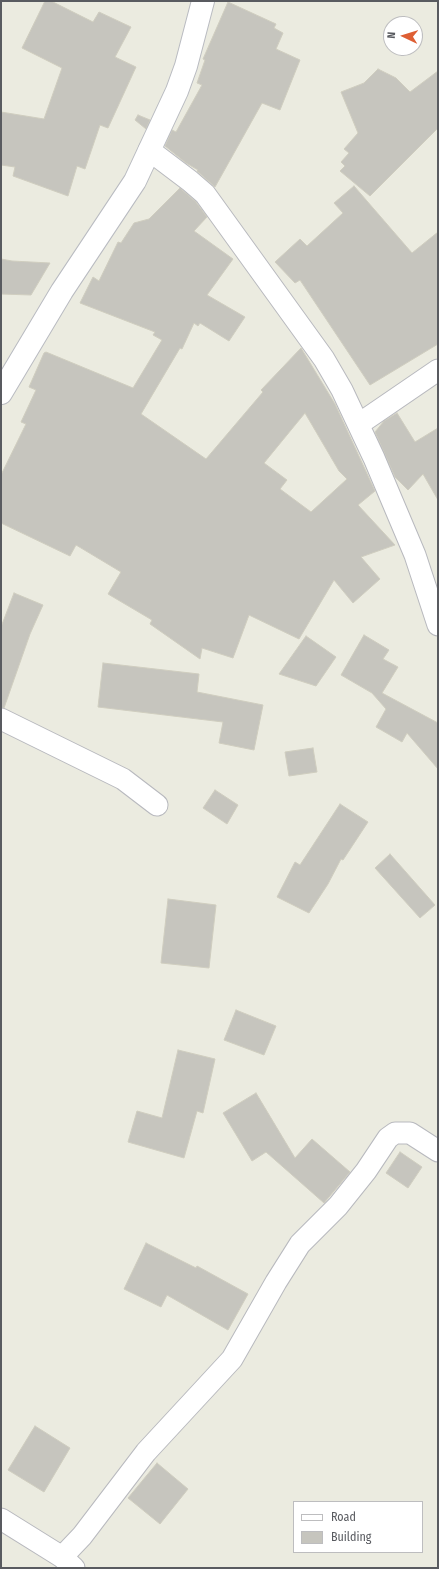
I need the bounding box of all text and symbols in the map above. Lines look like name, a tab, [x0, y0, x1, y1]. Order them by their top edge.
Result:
north arrow	[383, 16, 423, 56]
text: N	[385, 31, 398, 39]
legend	[293, 1501, 423, 1553]
text: Road	[331, 1510, 356, 1524]
text: Building	[331, 1530, 371, 1544]

